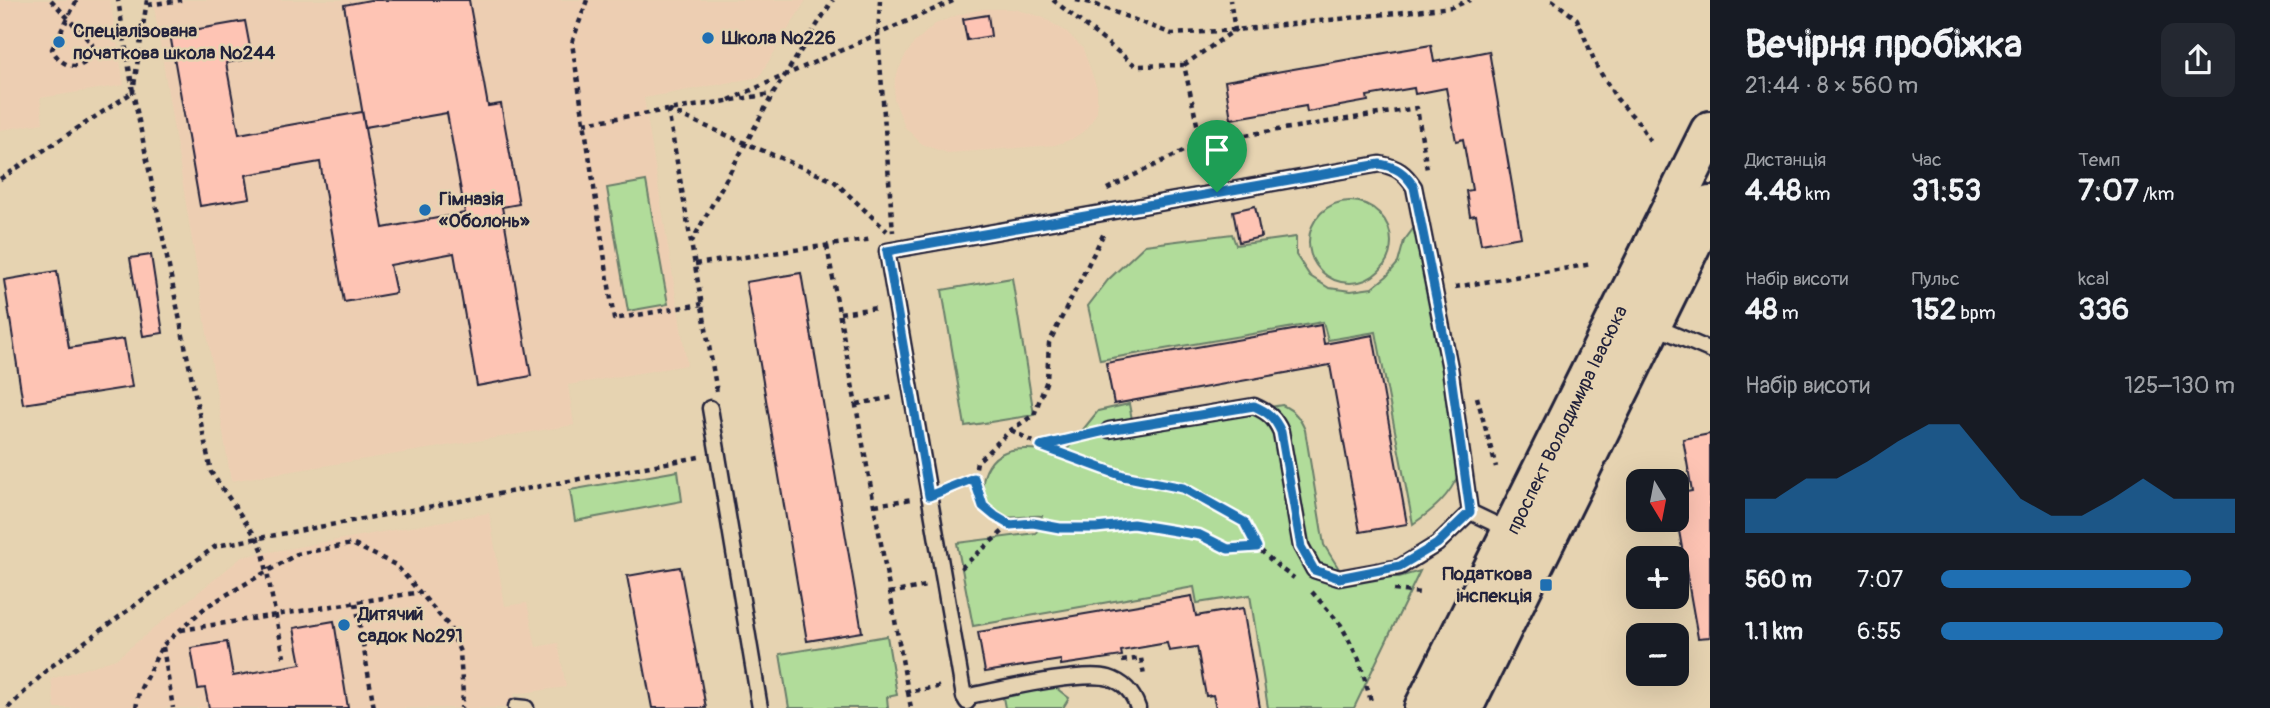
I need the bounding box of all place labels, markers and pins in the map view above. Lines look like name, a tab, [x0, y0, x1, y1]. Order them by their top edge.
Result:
place label: Спеціалізована початкова школа №244	[73, 19, 275, 65]
place label: Школа №226	[721, 26, 836, 50]
marker: Школа №226	[700, 30, 716, 46]
marker: Спеціалізована початкова школа №244	[51, 34, 67, 50]
pin	[1187, 120, 1247, 192]
place label: Гімназія «Оболонь»	[439, 187, 530, 233]
marker: Гімназія «Оболонь»	[417, 202, 433, 218]
place label: Податкова інспекція	[1442, 562, 1532, 608]
marker: Податкова інспекція	[1538, 577, 1554, 593]
place label: Дитячий садок №291	[357, 602, 463, 648]
marker: Дитячий садок №291	[336, 617, 352, 633]

